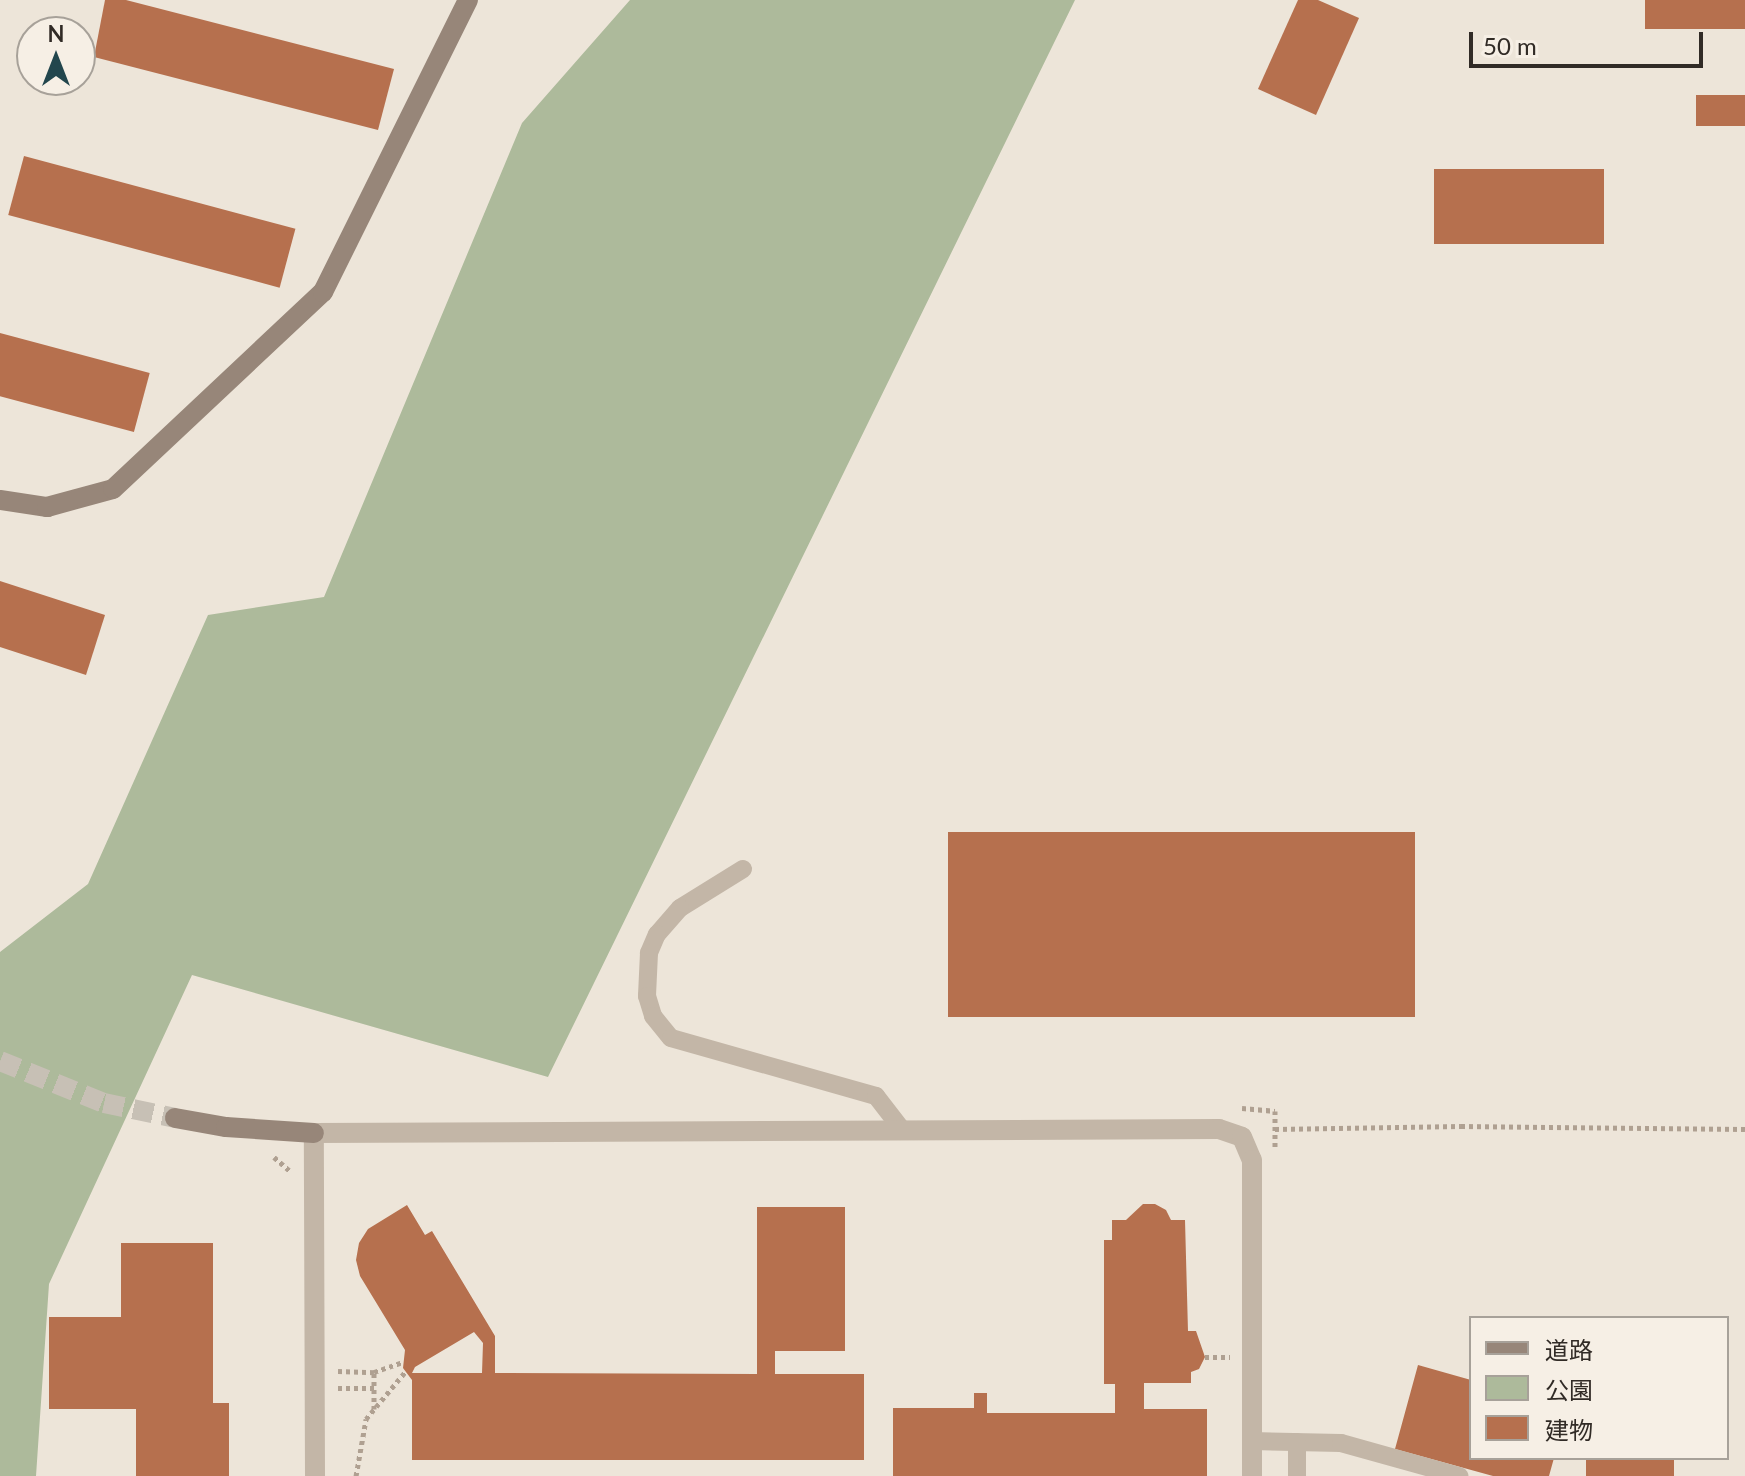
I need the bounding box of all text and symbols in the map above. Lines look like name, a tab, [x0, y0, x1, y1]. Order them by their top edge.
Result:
north arrow	[16, 16, 96, 96]
scale bar	[1473, 16, 1707, 66]
text: N	[48, 20, 64, 47]
text: 50 m	[1483, 31, 1537, 60]
legend	[1469, 1316, 1729, 1460]
text: 道路	[1545, 1335, 1593, 1364]
text: 公園	[1545, 1375, 1593, 1404]
text: 建物	[1545, 1415, 1593, 1444]

